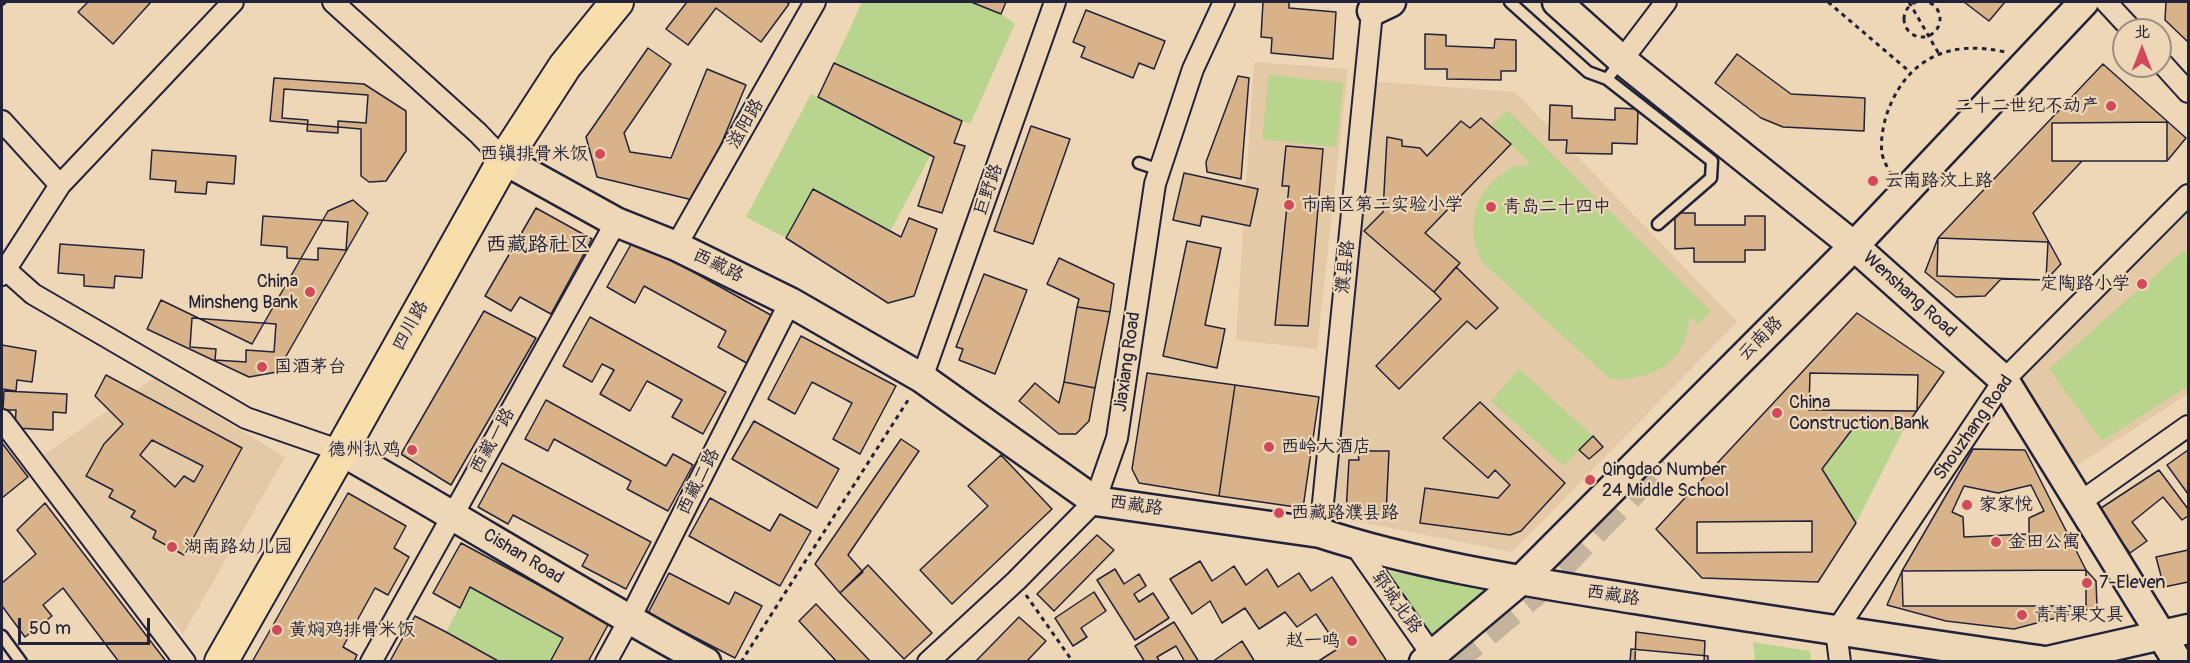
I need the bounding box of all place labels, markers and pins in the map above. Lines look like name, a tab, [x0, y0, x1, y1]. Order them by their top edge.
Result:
place label: 二十二世纪不动产	[1955, 95, 2099, 117]
marker: 二十二世纪不动产	[2104, 99, 2118, 113]
place label: 西镇排骨米饭	[480, 143, 588, 165]
marker: 西镇排骨米饭	[593, 147, 607, 161]
place label: 云南路汶上路	[1885, 170, 1993, 192]
marker: 云南路汶上路	[1866, 174, 1880, 188]
place label: 市南区第二实验小学	[1301, 194, 1463, 216]
place label: 青岛二十四中	[1503, 196, 1611, 218]
marker: 市南区第二实验小学	[1282, 198, 1296, 212]
marker: 青岛二十四中	[1484, 200, 1498, 214]
place label: China Minsheng Bank	[188, 271, 298, 314]
place label: 定陶路小学	[2040, 273, 2130, 295]
marker: 定陶路小学	[2135, 277, 2149, 291]
marker: China Minsheng Bank	[303, 285, 317, 299]
place label: 国酒茅台	[274, 356, 346, 378]
marker: 国酒茅台	[255, 360, 269, 374]
place label: China Construction Bank	[1789, 392, 1929, 434]
marker: China Construction Bank	[1770, 406, 1784, 420]
place label: 西岭大酒店	[1281, 436, 1371, 458]
place label: 德州扒鸡	[328, 439, 400, 461]
marker: 西岭大酒店	[1262, 440, 1276, 454]
marker: 德州扒鸡	[405, 443, 419, 457]
place label: Qingdao Number 24 Middle School	[1602, 459, 1729, 502]
marker: Qingdao Number 24 Middle School	[1583, 473, 1597, 487]
place label: 家家悦	[1979, 494, 2033, 516]
marker: 家家悦	[1960, 498, 1974, 512]
place label: 西藏路濮县路	[1291, 502, 1399, 524]
marker: 西藏路濮县路	[1272, 506, 1286, 520]
place label: 金田公寓	[2008, 531, 2080, 553]
marker: 金田公寓	[1989, 535, 2003, 549]
place label: 湖南路幼儿园	[184, 536, 292, 558]
marker: 湖南路幼儿园	[165, 540, 179, 554]
place label: 7-Eleven	[2099, 572, 2166, 594]
marker: 7-Eleven	[2080, 576, 2094, 590]
place label: 青青果文具	[2034, 604, 2124, 626]
marker: 青青果文具	[2015, 608, 2029, 622]
place label: 黄焖鸡排骨米饭	[289, 619, 415, 641]
marker: 黄焖鸡排骨米饭	[270, 623, 284, 637]
place label: 赵一鸣	[1286, 630, 1340, 652]
marker: 赵一鸣	[1345, 634, 1359, 648]

